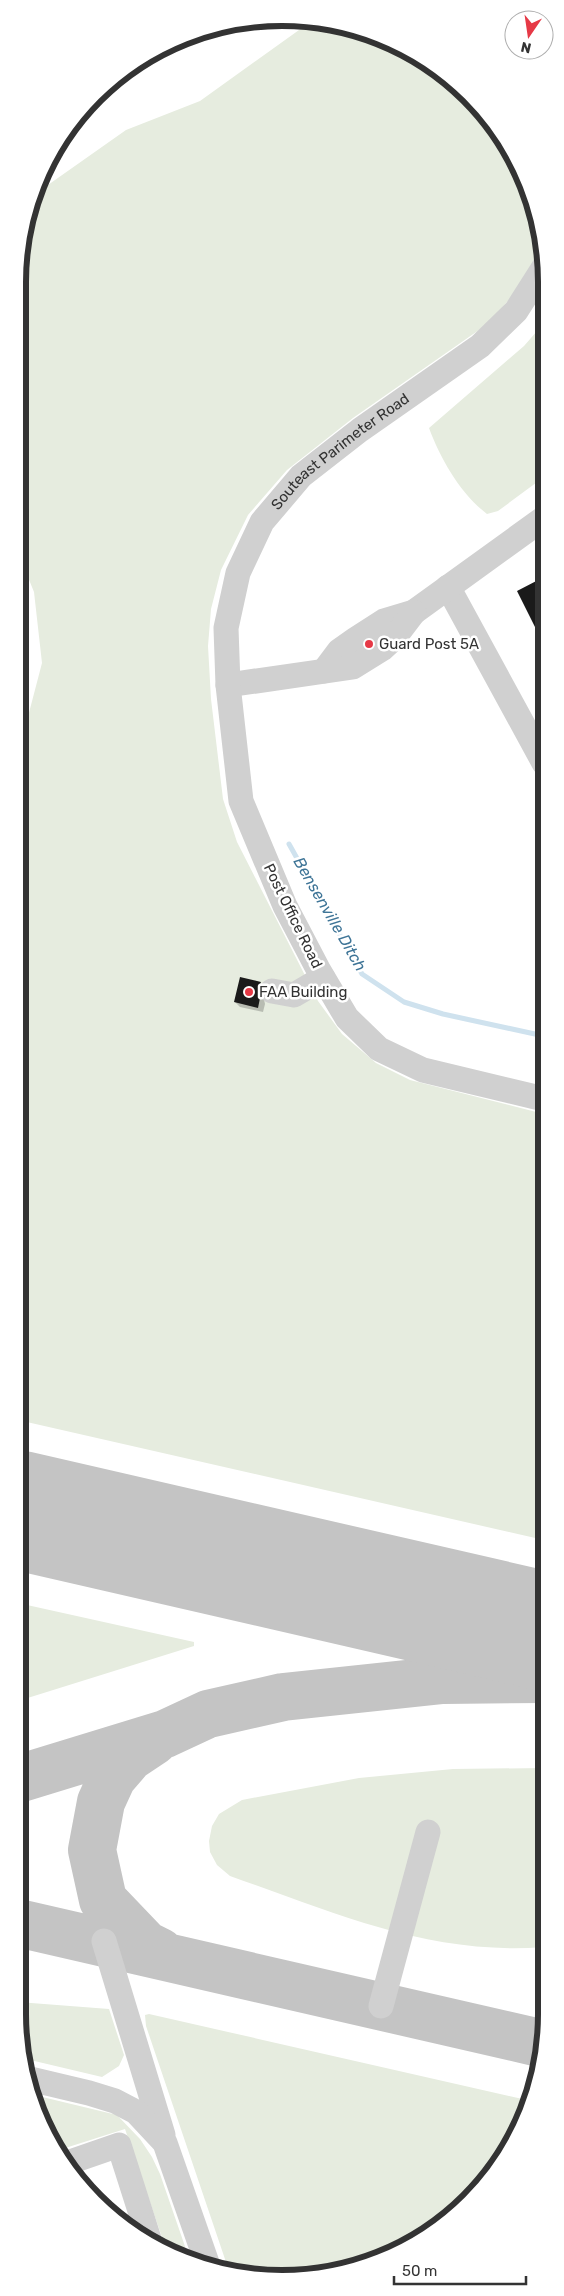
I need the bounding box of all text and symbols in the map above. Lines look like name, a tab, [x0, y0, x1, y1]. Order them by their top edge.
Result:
north arrow	[504, 10, 554, 60]
text: N	[519, 38, 533, 57]
street label: Souteast Parimeter Road	[267, 389, 413, 514]
place label: Guard Post 5A	[379, 635, 479, 653]
marker: Guard Post 5A	[363, 638, 375, 650]
water label: Bensenville Ditch	[290, 853, 370, 975]
street label: Post Office Road	[260, 861, 326, 971]
place label: FAA Building	[259, 983, 347, 1001]
marker: FAA Building	[243, 986, 255, 998]
scale bar	[394, 2254, 526, 2286]
text: 50 m	[402, 2262, 437, 2280]

